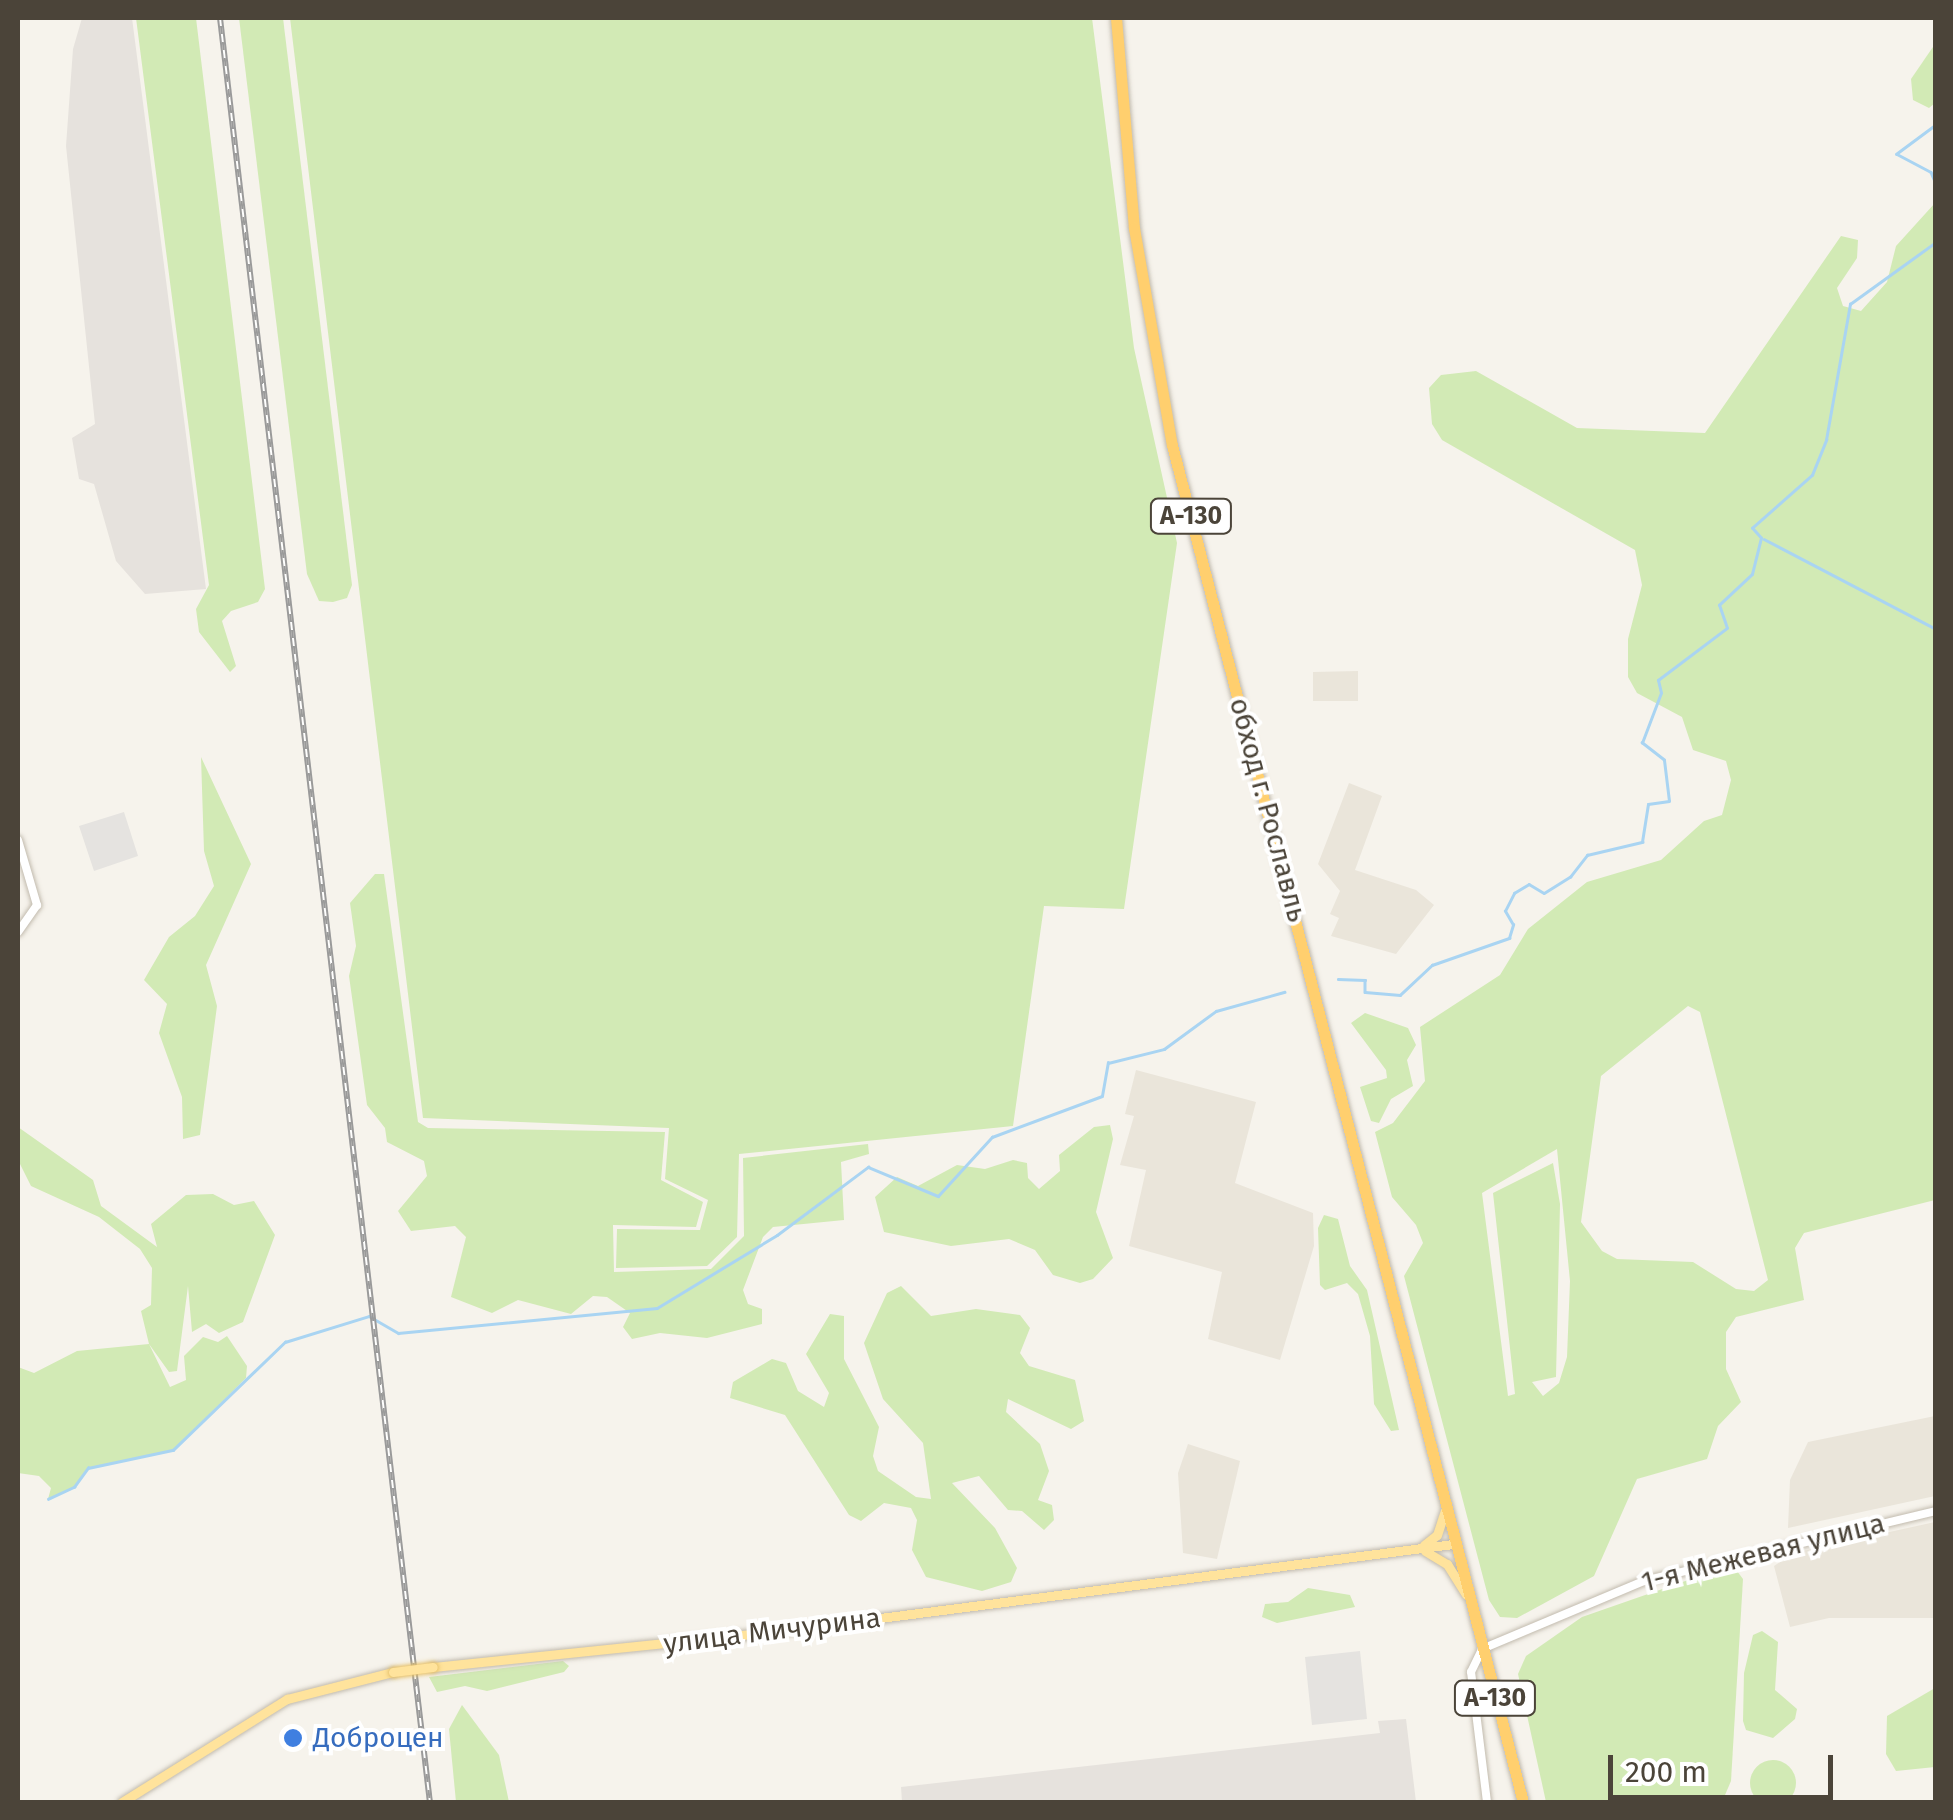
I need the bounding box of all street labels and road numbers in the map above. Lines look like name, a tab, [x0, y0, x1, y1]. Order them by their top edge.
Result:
road number: А-130	[1148, 496, 1234, 536]
street label: обход г. Рославль	[1222, 694, 1314, 926]
street label: 1-я Межевая улица	[1638, 1507, 1888, 1599]
street label: улица Мичурина	[662, 1601, 882, 1661]
road number: А-130	[1452, 1678, 1538, 1718]

